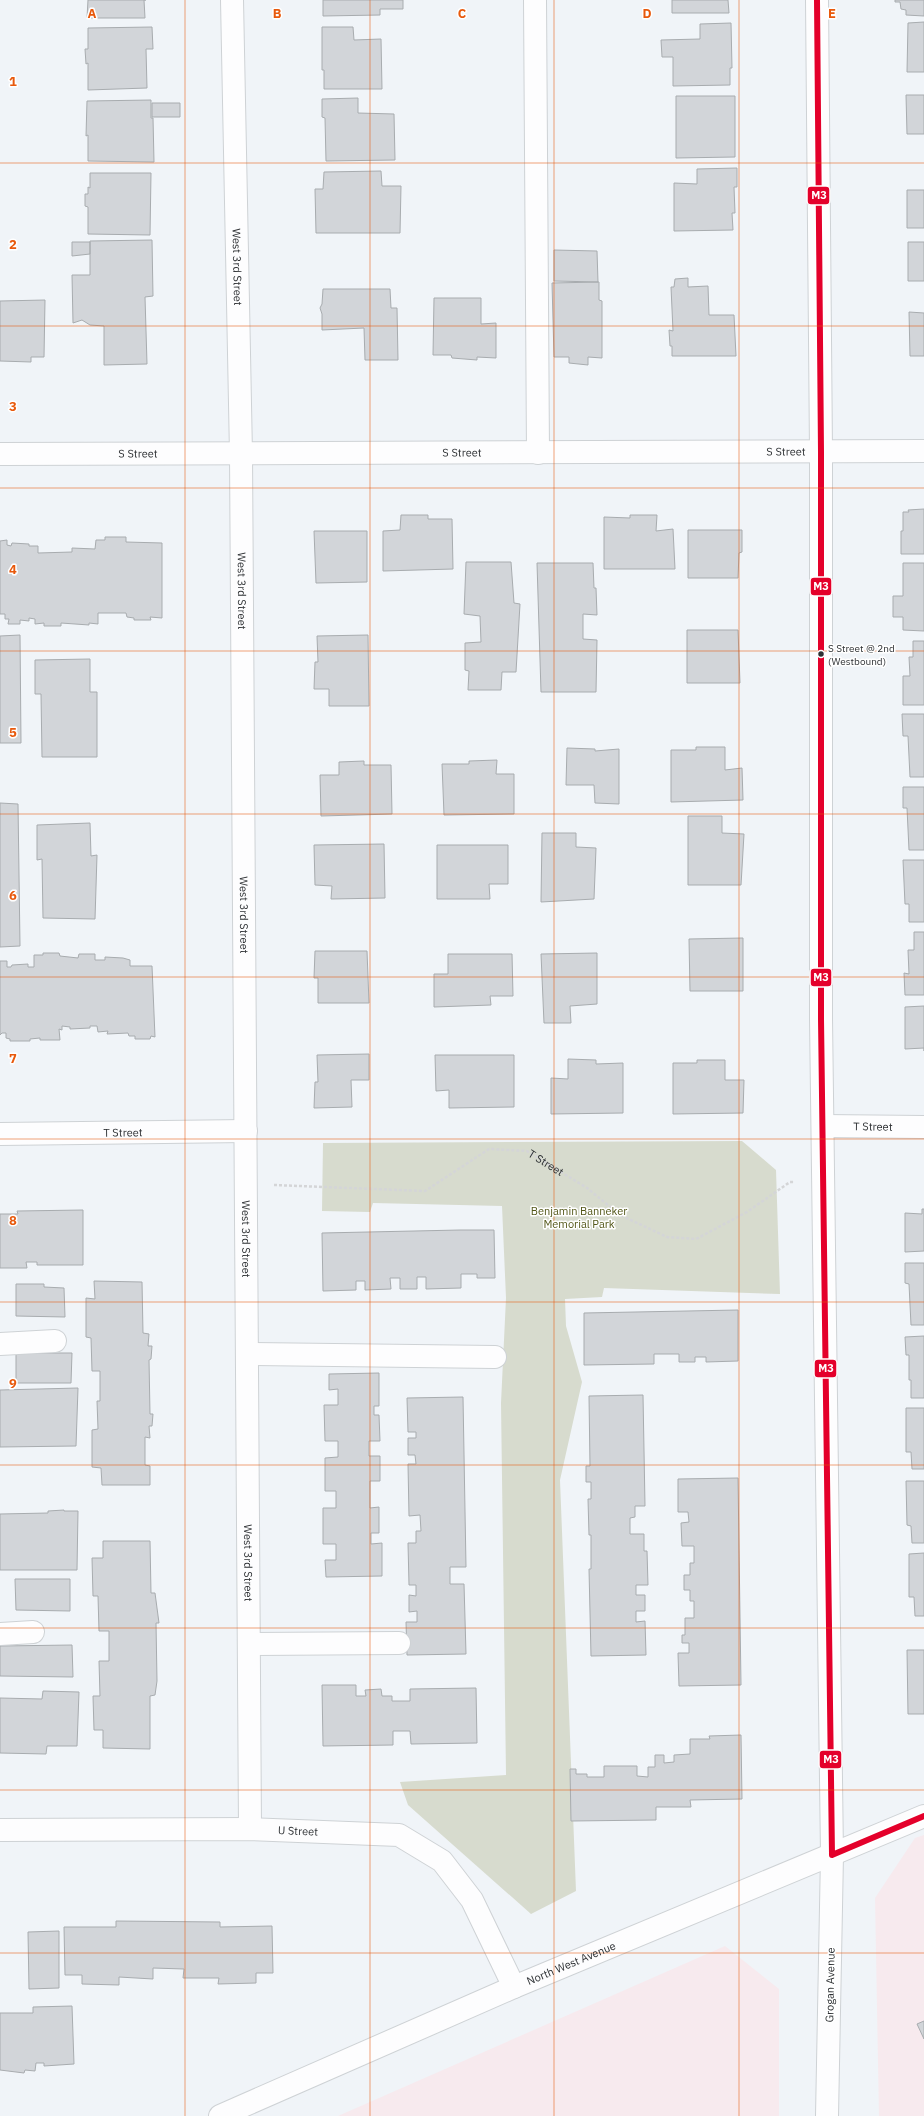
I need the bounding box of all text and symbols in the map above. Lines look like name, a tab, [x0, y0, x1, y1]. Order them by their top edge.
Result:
text: A	[88, 5, 97, 22]
text: B	[273, 5, 282, 22]
text: C	[458, 5, 467, 22]
text: D	[642, 5, 652, 22]
text: E	[828, 5, 836, 22]
text: 1	[9, 73, 17, 90]
line badge: M3	[807, 186, 830, 205]
text: M3	[811, 188, 827, 202]
street label: West 3rd Street	[230, 228, 245, 306]
text: 2	[9, 236, 17, 253]
text: 3	[9, 398, 17, 415]
street label: S Street	[766, 444, 806, 459]
street label: S Street	[442, 445, 482, 460]
street label: S Street	[118, 446, 158, 461]
street label: West 3rd Street	[235, 552, 249, 630]
text: 4	[9, 561, 17, 578]
line badge: M3	[810, 577, 832, 596]
text: M3	[813, 579, 829, 593]
place label: S Street @ 2nd (Westbound)	[828, 642, 895, 668]
marker: S Street @ 2nd (Westbound)	[816, 649, 826, 659]
text: 5	[9, 724, 17, 741]
street label: West 3rd Street	[237, 876, 251, 954]
text: 6	[9, 887, 17, 904]
line badge: M3	[810, 968, 832, 987]
text: M3	[813, 970, 829, 984]
text: 7	[9, 1050, 17, 1067]
street label: T Street	[853, 1119, 893, 1134]
street label: T Street	[103, 1125, 143, 1140]
street label: T Street	[526, 1146, 566, 1179]
street label: West 3rd Street	[239, 1200, 253, 1278]
park label: Benjamin Banneker Memorial Park	[531, 1204, 627, 1231]
text: 8	[9, 1212, 17, 1229]
line badge: M3	[814, 1359, 837, 1378]
text: M3	[818, 1361, 834, 1375]
text: 9	[9, 1375, 17, 1392]
street label: West 3rd Street	[241, 1524, 256, 1602]
line badge: M3	[819, 1750, 842, 1769]
text: M3	[823, 1752, 839, 1766]
street label: U Street	[278, 1823, 319, 1839]
street label: North West Avenue	[525, 1938, 618, 1988]
street label: Grogan Avenue	[822, 1947, 838, 2023]

